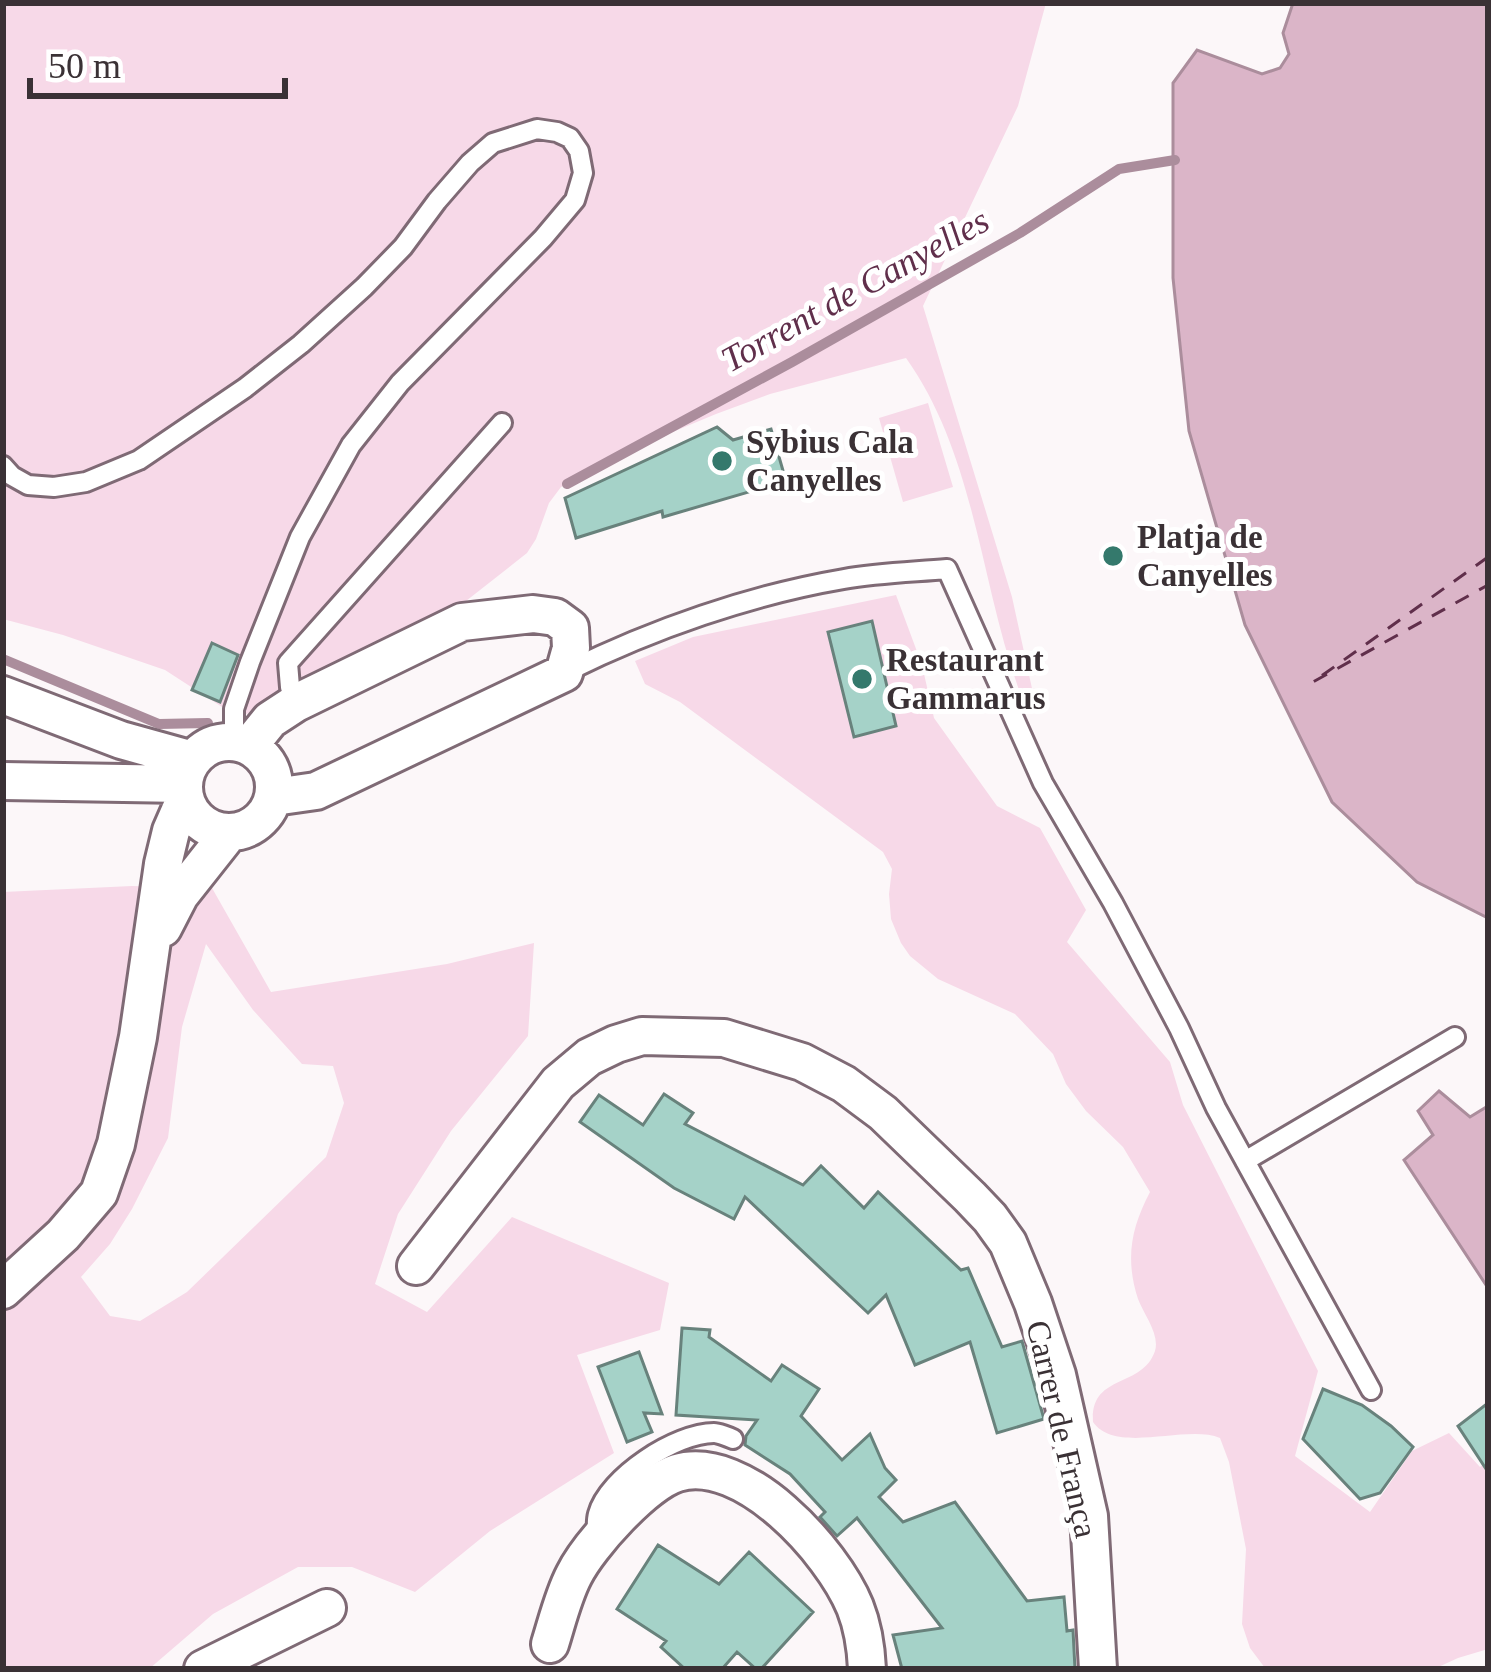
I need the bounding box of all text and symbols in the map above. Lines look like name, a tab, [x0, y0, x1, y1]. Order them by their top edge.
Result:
scale bar	[30, 24, 285, 98]
text: 50 m	[48, 46, 121, 86]
water label: Torrent de Canyelles	[714, 200, 996, 380]
place label: Sybius Cala Canyelles	[746, 424, 914, 498]
marker: Sybius Cala Canyelles	[709, 448, 735, 474]
place label: Platja de Canyelles	[1137, 519, 1273, 593]
marker: Platja de Canyelles	[1100, 543, 1126, 569]
place label: Restaurant Gammarus	[886, 642, 1046, 716]
marker: Restaurant Gammarus	[849, 666, 875, 692]
street label: Carrer de França	[1020, 1317, 1105, 1541]

